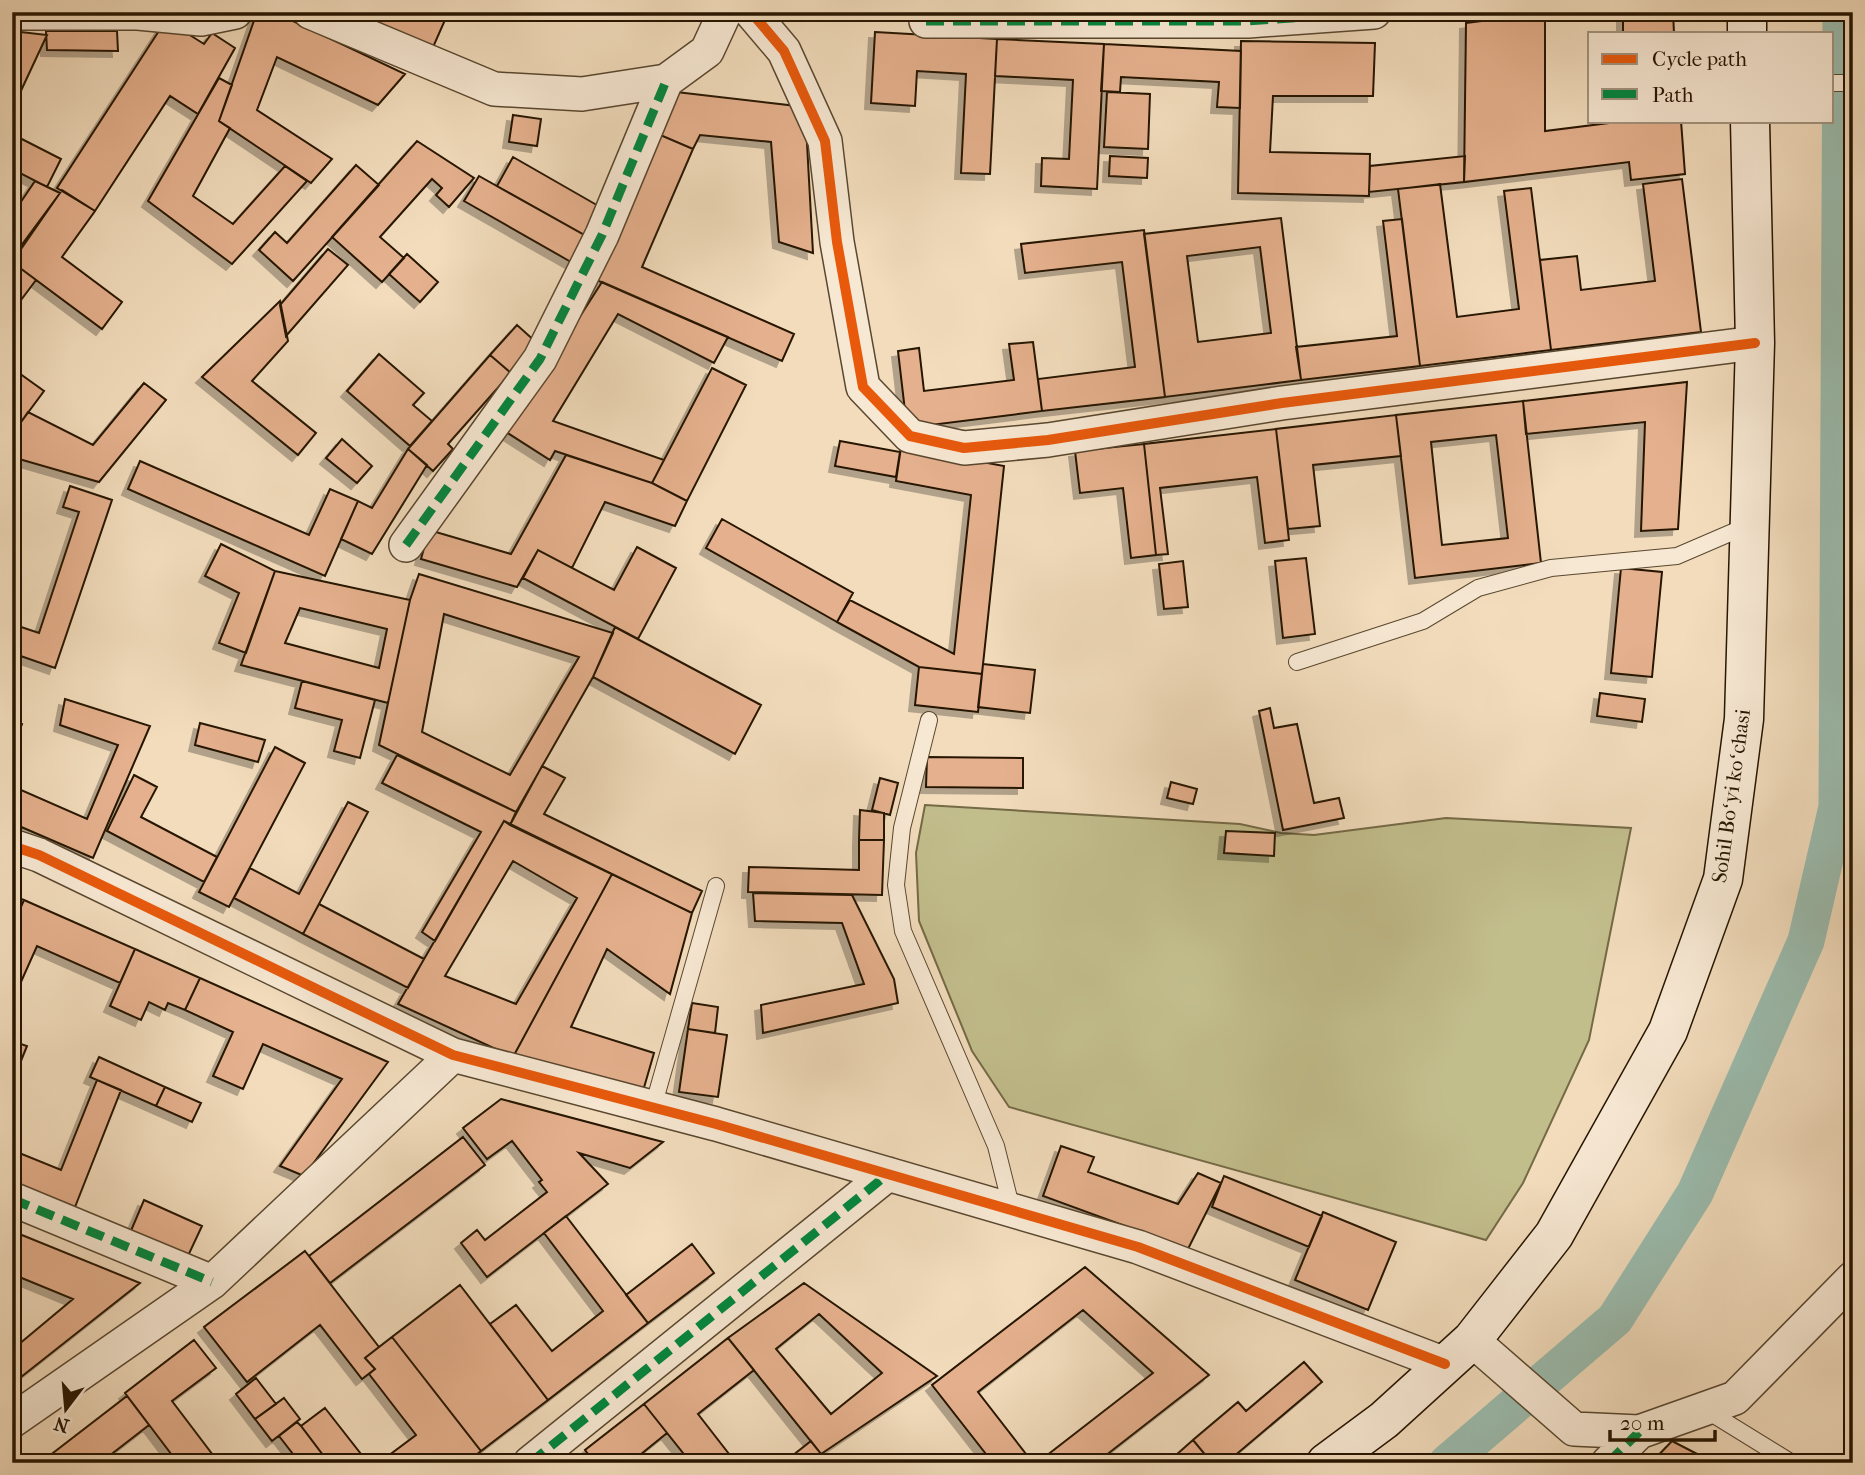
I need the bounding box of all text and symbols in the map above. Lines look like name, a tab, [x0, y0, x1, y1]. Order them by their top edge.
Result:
legend	[1588, 32, 1834, 122]
text: Cycle path	[1652, 47, 1747, 71]
text: Path	[1652, 83, 1694, 107]
street label: Sohil Boʻyi koʻchasi	[1707, 707, 1755, 885]
north arrow	[32, 1374, 102, 1444]
scale bar	[1610, 1398, 1714, 1442]
text: 20 m	[1620, 1411, 1665, 1435]
text: N	[51, 1412, 72, 1437]

